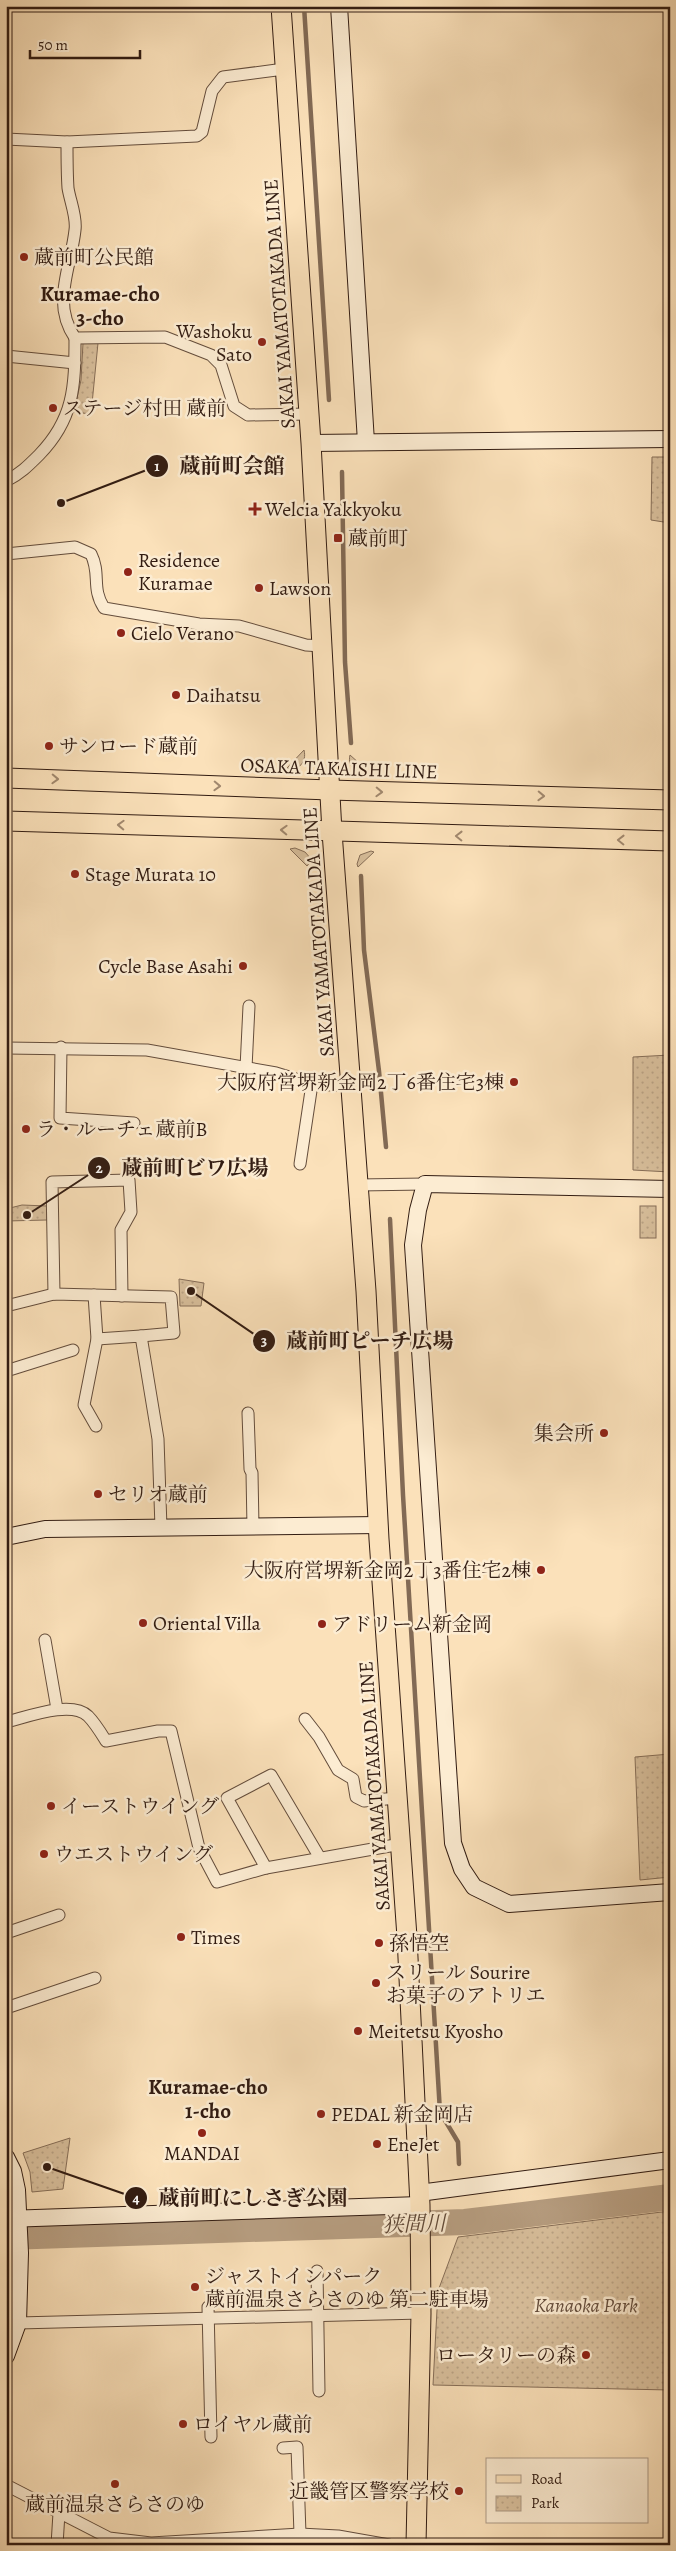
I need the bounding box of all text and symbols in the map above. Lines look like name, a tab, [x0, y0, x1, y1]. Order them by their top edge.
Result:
scale bar	[30, 28, 140, 60]
text: 50 m	[38, 35, 68, 55]
street label: SAKAI YAMATOTAKADA LINE	[257, 178, 302, 430]
place label: 蔵前町公民館	[34, 244, 154, 271]
marker: 蔵前町公民館	[18, 251, 30, 263]
district label: Kuramae-cho 3-cho	[40, 280, 160, 332]
place label: Washoku Sato	[175, 318, 252, 368]
marker: Washoku Sato	[256, 336, 268, 348]
place label: ステージ村田 蔵前	[63, 395, 226, 422]
marker: ステージ村田 蔵前	[47, 402, 59, 414]
callout: 蔵前町会館	[144, 448, 294, 484]
text: 蔵前町会館	[180, 452, 285, 480]
text: 1	[154, 456, 160, 476]
place label: Welcia Yakkyoku	[264, 496, 402, 523]
marker: Welcia Yakkyoku	[249, 503, 261, 515]
place label: 蔵前町	[348, 525, 408, 552]
marker: 蔵前町	[332, 532, 344, 544]
place label: Residence Kuramae	[138, 547, 220, 597]
marker: Residence Kuramae	[122, 566, 134, 578]
place label: Lawson	[269, 575, 331, 602]
marker: Lawson	[253, 582, 265, 594]
place label: Cielo Verano	[131, 620, 234, 647]
marker: Cielo Verano	[115, 627, 127, 639]
place label: Daihatsu	[186, 682, 261, 709]
marker: Daihatsu	[170, 689, 182, 701]
place label: サンロード蔵前	[59, 733, 198, 760]
marker: サンロード蔵前	[43, 740, 55, 752]
street label: OSAKA TAKAISHI LINE	[240, 752, 438, 785]
one-way arrow	[51, 774, 59, 785]
one-way arrow	[214, 781, 222, 791]
one-way arrow	[376, 787, 383, 797]
one-way arrow	[538, 791, 546, 801]
street label: SAKAI YAMATOTAKADA LINE	[296, 806, 341, 1058]
one-way arrow	[117, 820, 124, 830]
one-way arrow	[279, 825, 287, 836]
one-way arrow	[454, 830, 462, 841]
one-way arrow	[617, 834, 625, 845]
place label: Stage Murata 10	[85, 861, 216, 888]
marker: Stage Murata 10	[69, 868, 81, 880]
place label: Cycle Base Asahi	[98, 953, 233, 980]
marker: Cycle Base Asahi	[237, 960, 249, 972]
place label: 大阪府営堺新金岡2丁6番住宅3棟	[217, 1069, 504, 1096]
marker: 大阪府営堺新金岡2丁6番住宅3棟	[508, 1076, 520, 1088]
place label: ラ・ルーチェ蔵前B	[36, 1116, 207, 1143]
marker: ラ・ルーチェ蔵前B	[20, 1123, 32, 1135]
callout: 蔵前町ビワ広場	[86, 1150, 278, 1186]
text: 蔵前町ビワ広場	[122, 1154, 269, 1182]
text: 2	[95, 1158, 103, 1178]
callout: 蔵前町ピーチ広場	[252, 1323, 464, 1359]
text: 蔵前町ピーチ広場	[286, 1327, 454, 1355]
text: 3	[261, 1331, 267, 1351]
place label: 集会所	[534, 1420, 594, 1447]
marker: 集会所	[598, 1427, 610, 1439]
place label: セリオ蔵前	[108, 1481, 208, 1508]
marker: セリオ蔵前	[92, 1488, 104, 1500]
place label: 大阪府営堺新金岡2丁3番住宅2棟	[244, 1557, 531, 1584]
marker: 大阪府営堺新金岡2丁3番住宅2棟	[535, 1564, 547, 1576]
place label: Oriental Villa	[153, 1610, 262, 1637]
place label: アドリーム新金岡	[332, 1611, 492, 1638]
marker: Oriental Villa	[137, 1617, 149, 1629]
marker: アドリーム新金岡	[316, 1618, 328, 1630]
street label: SAKAI YAMATOTAKADA LINE	[352, 1660, 397, 1912]
place label: イーストウイング	[61, 1793, 219, 1820]
marker: イーストウイング	[45, 1800, 57, 1812]
place label: ウエストウイング	[54, 1841, 213, 1868]
marker: ウエストウイング	[38, 1848, 50, 1860]
place label: Times	[191, 1924, 241, 1951]
place label: 孫悟空	[389, 1930, 449, 1957]
marker: Times	[175, 1931, 187, 1943]
marker: 孫悟空	[373, 1937, 385, 1949]
place label: スリール Sourire お菓子のアトリエ	[386, 1959, 546, 2009]
marker: スリール Sourire お菓子のアトリエ	[370, 1977, 382, 1989]
place label: Meitetsu Kyosho	[368, 2018, 503, 2045]
marker: Meitetsu Kyosho	[352, 2025, 364, 2037]
district label: Kuramae-cho 1-cho	[148, 2073, 268, 2125]
place label: PEDAL 新金岡店	[331, 2101, 473, 2128]
marker: PEDAL 新金岡店	[315, 2108, 327, 2120]
marker: MANDAI	[196, 2127, 208, 2139]
place label: EneJet	[387, 2131, 440, 2158]
marker: EneJet	[371, 2138, 383, 2150]
place label: MANDAI	[164, 2140, 240, 2167]
callout: 蔵前町にしさぎ公園	[124, 2180, 358, 2216]
text: 蔵前町にしさぎ公園	[159, 2184, 348, 2212]
text: 4	[132, 2188, 140, 2208]
water label: 狭間川	[382, 2209, 448, 2239]
place label: ジャストインパーク 蔵前温泉さらさのゆ 第二駐車場	[205, 2263, 489, 2313]
marker: ジャストインパーク 蔵前温泉さらさのゆ 第二駐車場	[189, 2281, 201, 2293]
park label: Kanaoka Park	[534, 2292, 638, 2319]
place label: ロータリーの森	[436, 2342, 576, 2369]
marker: ロータリーの森	[580, 2349, 592, 2361]
place label: ロイヤル蔵前	[193, 2411, 312, 2438]
marker: ロイヤル蔵前	[177, 2418, 189, 2430]
legend	[486, 2458, 648, 2524]
text: Road	[531, 2469, 563, 2489]
marker: 蔵前温泉さらさのゆ	[109, 2478, 121, 2490]
place label: 近畿管区警察学校	[289, 2478, 449, 2505]
marker: 近畿管区警察学校	[453, 2485, 465, 2497]
place label: 蔵前温泉さらさのゆ	[25, 2491, 205, 2518]
text: Park	[531, 2493, 560, 2513]

